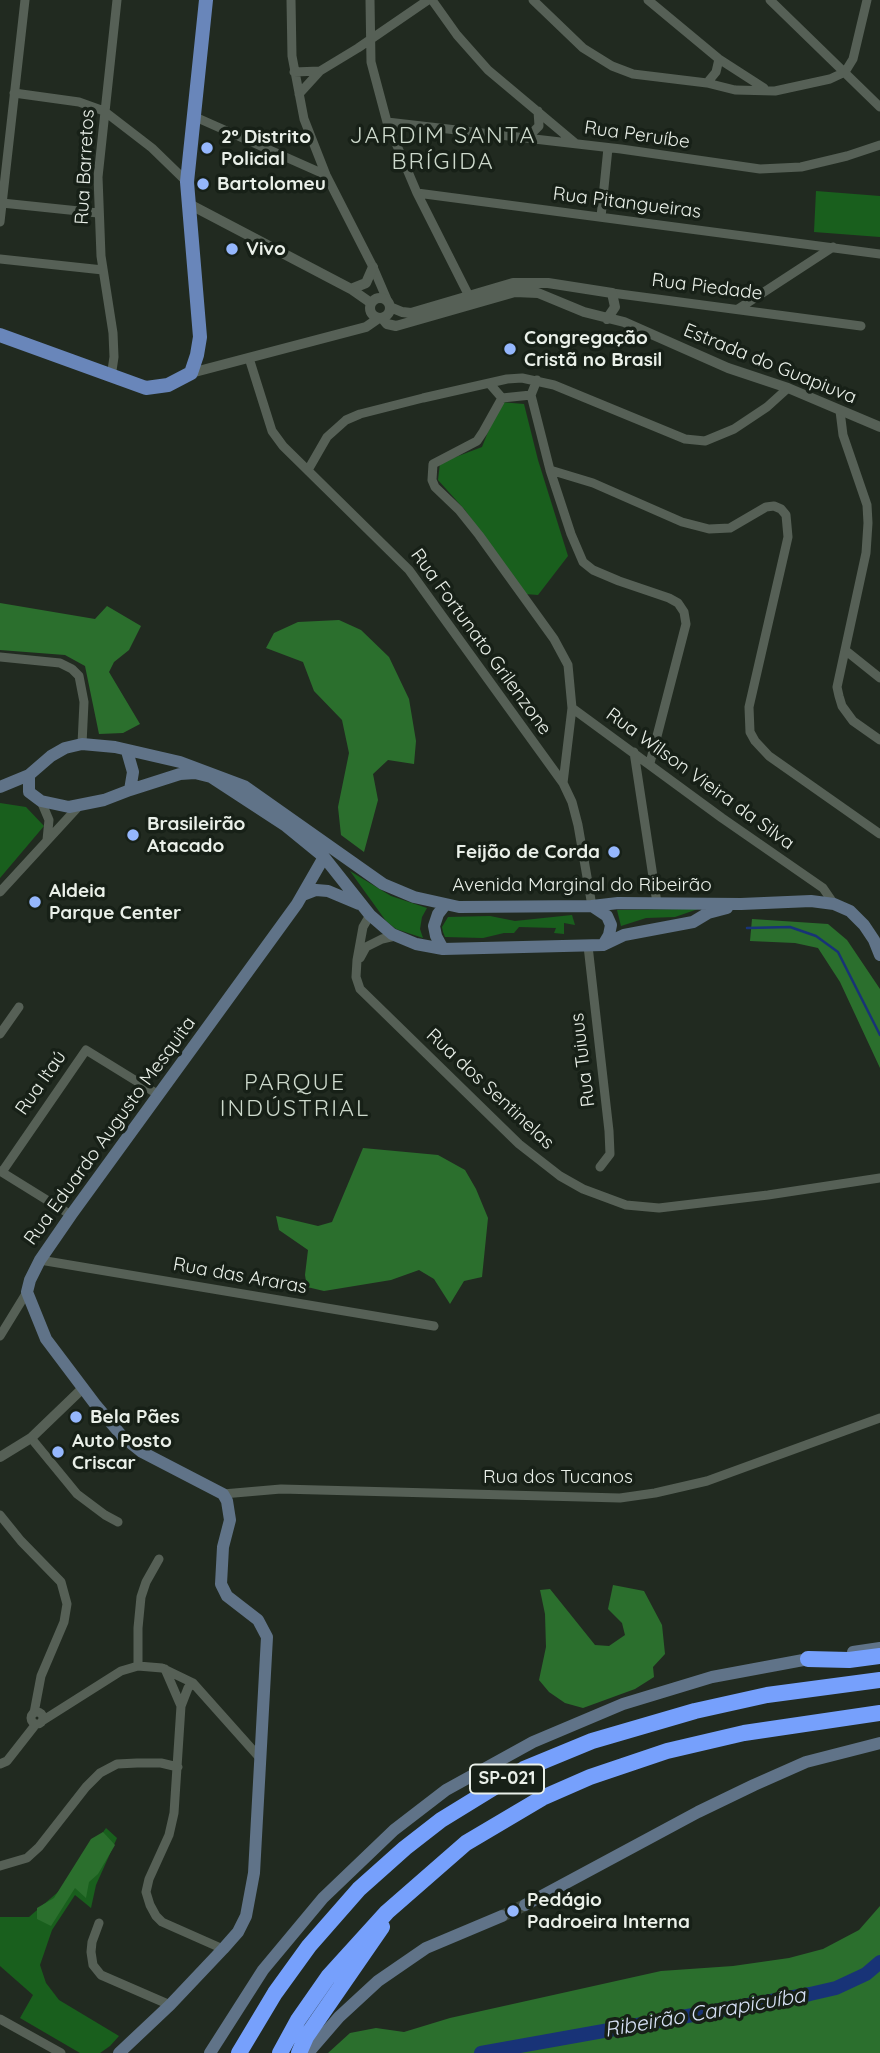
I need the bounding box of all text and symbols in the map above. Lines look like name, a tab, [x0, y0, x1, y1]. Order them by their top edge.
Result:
street label: Rua Barretos	[71, 109, 99, 225]
street label: Rua Peruíbe	[583, 116, 691, 154]
district label: JARDIM SANTA BRÍGIDA	[351, 122, 535, 176]
place label: 2º Distrito Policial	[221, 126, 311, 170]
marker: 2º Distrito Policial	[199, 140, 215, 156]
place label: Bartolomeu	[217, 173, 326, 195]
marker: Bartolomeu	[195, 176, 211, 192]
street label: Rua Pitangueiras	[552, 183, 702, 223]
place label: Vivo	[246, 238, 286, 260]
marker: Vivo	[224, 241, 240, 257]
street label: Rua Piedade	[650, 269, 764, 305]
street label: Estrada do Guapiuva	[680, 319, 860, 409]
place label: Congregação Cristã no Brasil	[524, 327, 662, 371]
marker: Congregação Cristã no Brasil	[502, 341, 518, 357]
street label: Rua Fortunato Grilenzone	[406, 544, 556, 740]
street label: Rua Wilson Vieira da Silva	[601, 703, 799, 855]
place label: Brasileirão Atacado	[147, 813, 245, 857]
marker: Brasileirão Atacado	[125, 827, 141, 843]
place label: Feijão de Corda	[456, 841, 600, 863]
marker: Feijão de Corda	[606, 844, 622, 860]
street label: Avenida Marginal do Ribeirão	[452, 874, 712, 896]
place label: Aldeia Parque Center	[49, 880, 181, 924]
marker: Aldeia Parque Center	[27, 894, 43, 910]
street label: Rua Eduardo Augusto Mesquita	[19, 1012, 201, 1250]
street label: Rua Tuiuus	[566, 1012, 600, 1108]
street label: Rua dos Sentinelas	[421, 1024, 559, 1154]
street label: Rua Itaú	[11, 1046, 71, 1120]
district label: PARQUE INDÚSTRIAL	[221, 1069, 369, 1123]
street label: Rua das Araras	[171, 1253, 309, 1299]
place label: Bela Pães	[90, 1406, 180, 1428]
marker: Bela Pães	[68, 1409, 84, 1425]
place label: Auto Posto Criscar	[72, 1430, 172, 1474]
marker: Auto Posto Criscar	[50, 1444, 66, 1460]
street label: Rua dos Tucanos	[483, 1466, 633, 1488]
road number: SP-021	[470, 1764, 544, 1794]
place label: Pedágio Padroeira Interna	[527, 1889, 690, 1933]
marker: Pedágio Padroeira Interna	[505, 1903, 521, 1919]
water label: Ribeirão Carapicuíba	[603, 1983, 807, 2043]

